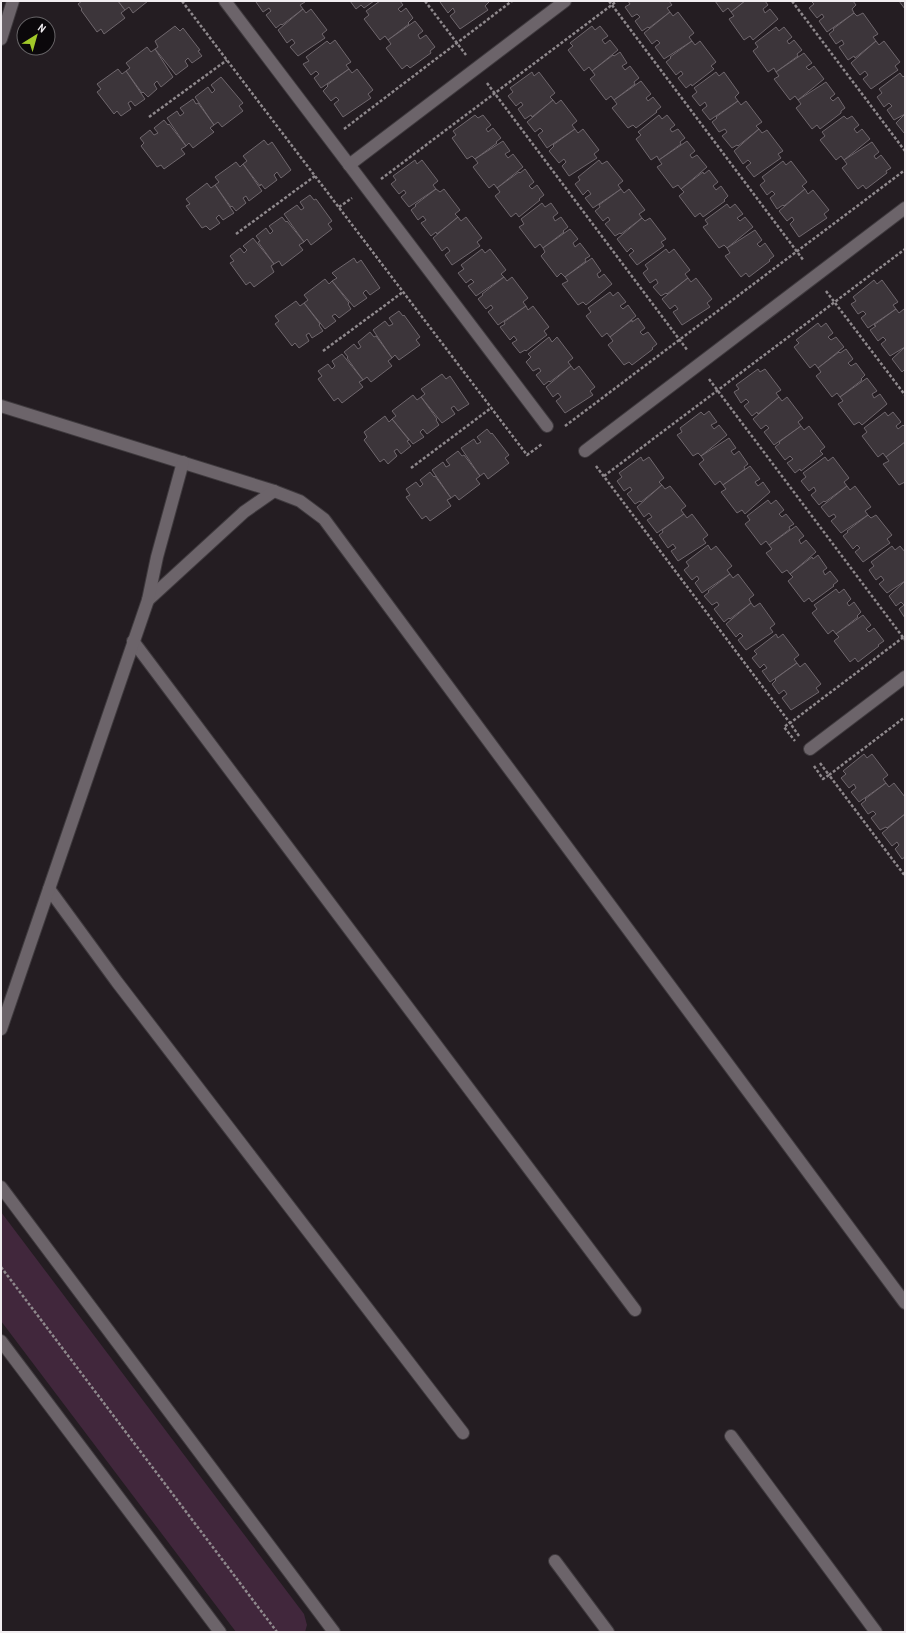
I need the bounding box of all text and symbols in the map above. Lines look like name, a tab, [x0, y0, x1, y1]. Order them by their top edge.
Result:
north arrow	[16, 16, 56, 56]
text: N	[35, 20, 49, 36]

